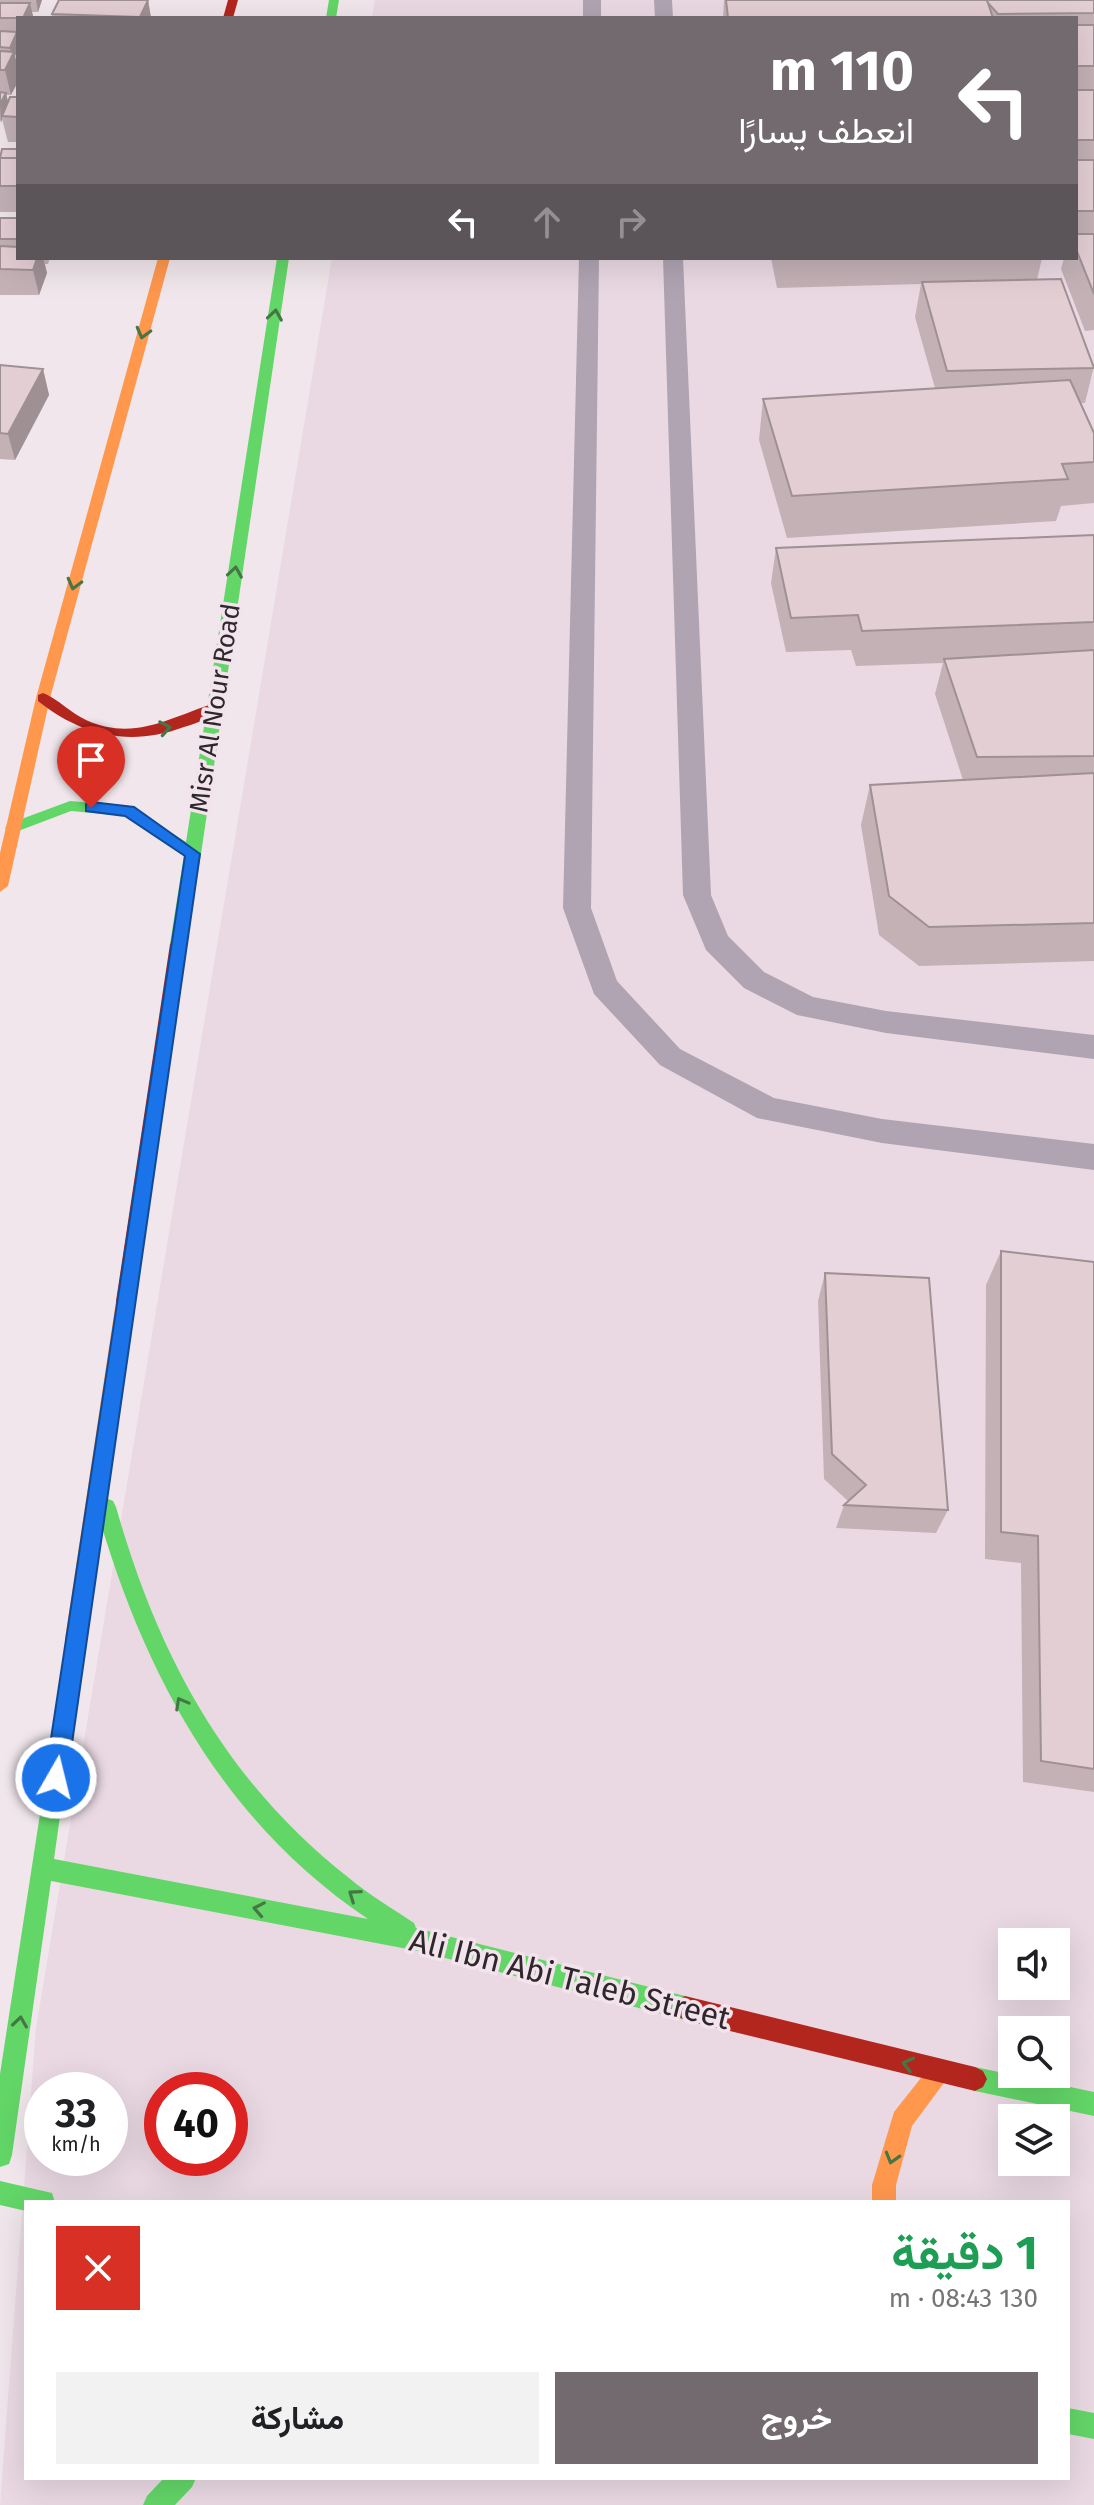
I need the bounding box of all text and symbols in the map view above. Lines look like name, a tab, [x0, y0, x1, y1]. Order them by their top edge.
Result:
text: 110 m	[770, 38, 914, 105]
icon: left	[942, 48, 1046, 152]
text: انعطف يسارًا	[738, 109, 914, 153]
icon: left	[441, 200, 485, 244]
icon: ahead	[525, 200, 569, 244]
icon: right	[609, 200, 653, 244]
one-way arrow	[265, 308, 282, 322]
one-way arrow	[136, 326, 152, 340]
one-way arrow	[226, 565, 243, 579]
one-way arrow	[67, 576, 83, 590]
street label: Misr Al Nour Road	[183, 601, 247, 815]
one-way arrow	[158, 721, 172, 738]
pin	[57, 726, 125, 808]
icon: arrive	[69, 738, 113, 782]
one-way arrow	[175, 1698, 191, 1712]
position arrow	[14, 1736, 98, 1820]
one-way arrow	[349, 1890, 363, 1905]
one-way arrow	[253, 1901, 266, 1918]
street label: Ali Ibn Abi Taleb Street	[406, 1921, 735, 2037]
map controls	[998, 1928, 1070, 2176]
button: sound	[998, 1928, 1070, 2000]
one-way arrow	[11, 2015, 28, 2029]
button: search	[998, 2016, 1070, 2088]
one-way arrow	[902, 2056, 916, 2073]
speed limit sign: 40	[144, 2072, 248, 2176]
text: 33	[55, 2090, 97, 2138]
button: layers	[998, 2104, 1070, 2176]
text: km/h	[51, 2132, 101, 2156]
one-way arrow	[884, 2151, 901, 2165]
text: 1 دقيقة	[891, 2224, 1038, 2282]
button: close	[56, 2226, 140, 2310]
text: 130 m · 08:43	[889, 2283, 1038, 2314]
button: مشاركة	[56, 2372, 539, 2464]
button: خروج	[555, 2372, 1038, 2464]

